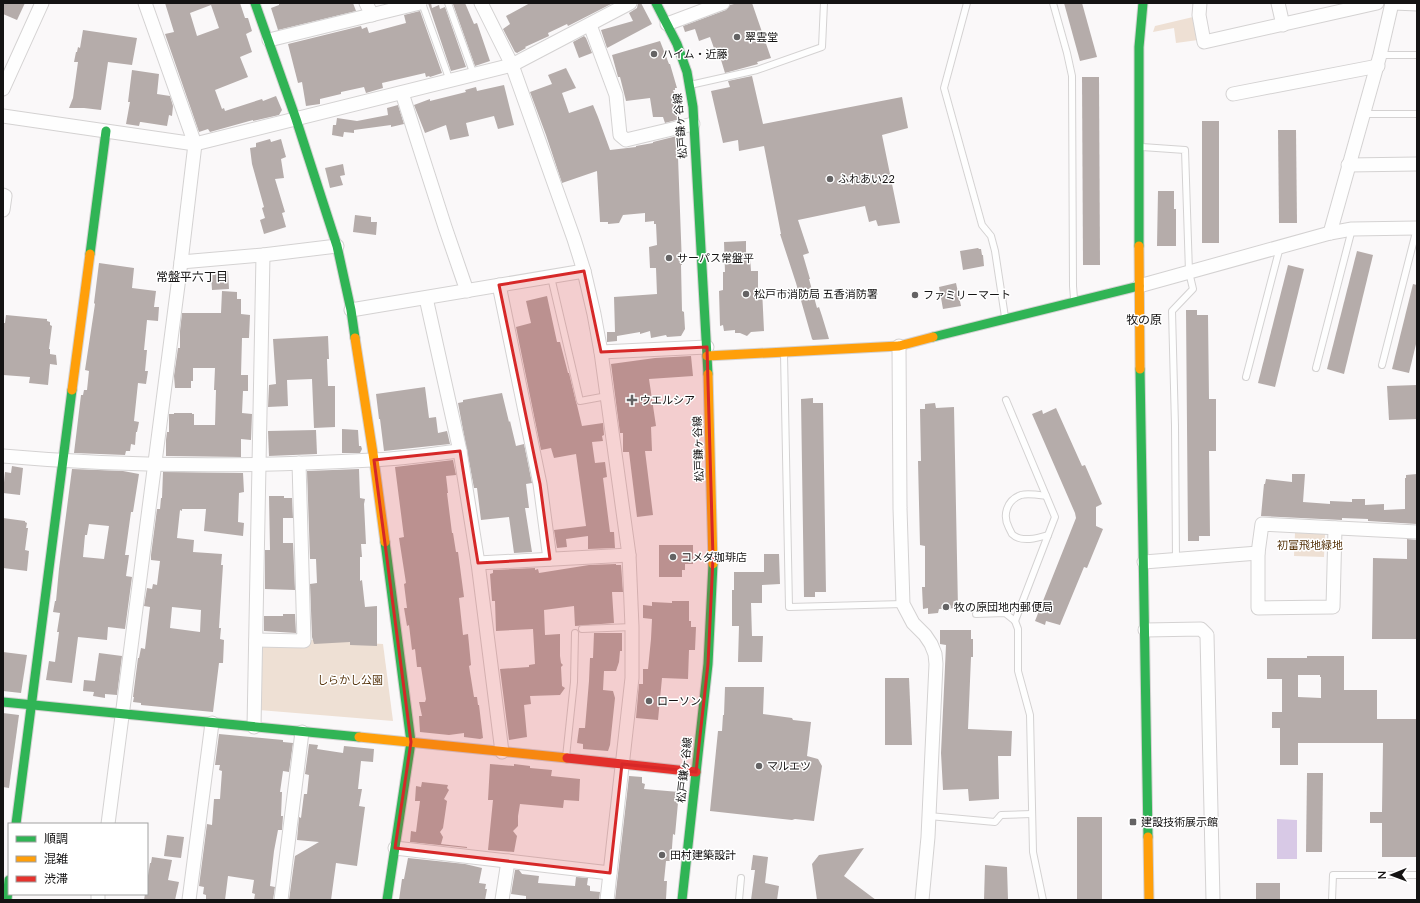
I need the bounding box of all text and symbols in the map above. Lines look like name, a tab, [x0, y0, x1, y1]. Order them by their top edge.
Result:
place label: 翠雲堂	[745, 30, 778, 43]
marker: 翠雲堂	[732, 32, 742, 42]
place label: ハイム・近藤	[662, 47, 728, 60]
marker: ハイム・近藤	[649, 49, 659, 59]
street label: 松戸鎌ヶ谷線	[670, 93, 689, 159]
place label: ふれあい22	[838, 172, 895, 185]
marker: ふれあい22	[825, 174, 835, 184]
place label: サーパス常盤平	[677, 251, 754, 264]
marker: サーパス常盤平	[664, 253, 674, 263]
district label: 常盤平六丁目	[156, 269, 228, 284]
place label: 松戸市消防局 五香消防署	[754, 287, 878, 300]
place label: ファミリーマート	[923, 288, 1011, 301]
marker: 松戸市消防局 五香消防署	[741, 289, 751, 299]
marker: ファミリーマート	[910, 290, 920, 300]
district label: 牧の原	[1126, 312, 1162, 327]
place label: ウエルシア	[640, 393, 695, 406]
marker: ウエルシア	[627, 395, 637, 405]
street label: 松戸鎌ヶ谷線	[690, 416, 705, 482]
park label: 初富飛地緑地	[1277, 538, 1343, 551]
place label: コメダ珈琲店	[681, 550, 747, 563]
marker: コメダ珈琲店	[668, 552, 678, 562]
place label: 牧の原団地内郵便局	[954, 600, 1053, 613]
marker: 牧の原団地内郵便局	[941, 602, 951, 612]
park label: しらかし公園	[317, 673, 383, 686]
place label: ローソン	[657, 694, 701, 707]
marker: ローソン	[644, 696, 654, 706]
street label: 松戸鎌ヶ谷線	[674, 736, 693, 803]
place label: マルエツ	[767, 759, 811, 772]
marker: マルエツ	[754, 761, 764, 771]
place label: 建設技術展示館	[1141, 815, 1218, 828]
marker: 建設技術展示館	[1128, 817, 1138, 827]
legend	[8, 823, 148, 895]
text: 順調	[44, 831, 68, 846]
place label: 田村建築設計	[670, 848, 736, 861]
marker: 田村建築設計	[657, 850, 667, 860]
text: 混雑	[44, 851, 68, 866]
north arrow	[1372, 855, 1412, 895]
text: 渋滞	[44, 871, 68, 886]
text: N	[1375, 871, 1388, 880]

